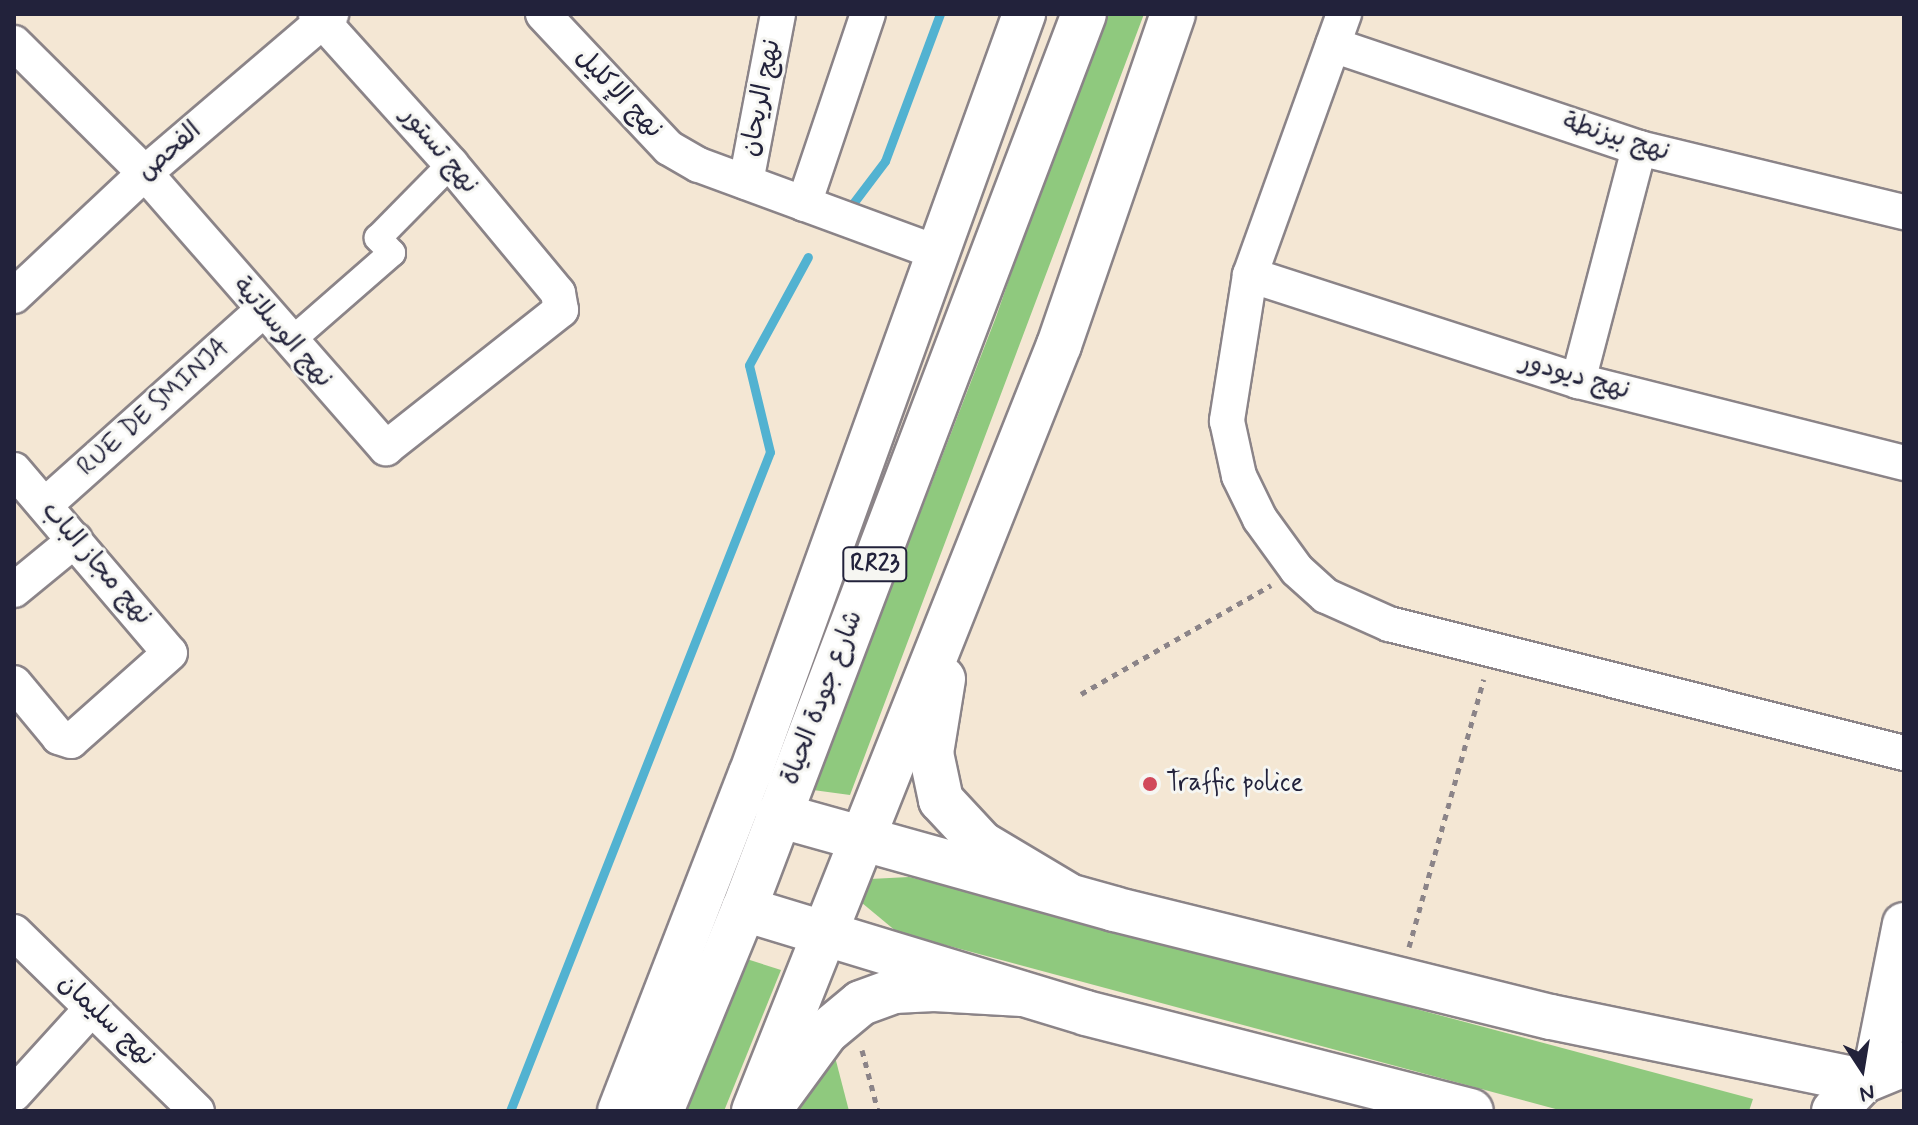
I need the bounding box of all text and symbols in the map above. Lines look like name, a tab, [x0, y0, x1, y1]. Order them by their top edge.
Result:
street label: نهج الريحان	[735, 37, 789, 159]
street label: نهج الإكليل	[568, 43, 668, 145]
street label: نهج تستور	[394, 101, 484, 201]
street label: نهج بيزنطة	[1559, 107, 1673, 169]
street label: الفحص	[132, 116, 208, 188]
street label: نهج الوسلاتية	[225, 271, 339, 395]
street label: RUE DE SMINJA	[70, 330, 238, 486]
street label: نهج ديودور	[1517, 347, 1633, 407]
street label: نهج مجاز الباب	[34, 496, 158, 632]
road number: RR23	[841, 544, 909, 584]
street label: شارع جودة الحياة	[775, 606, 871, 790]
place label: Traffic police	[1166, 768, 1302, 800]
marker: Traffic police	[1141, 775, 1159, 793]
street label: نهج سليمان	[51, 968, 161, 1074]
north arrow	[1822, 1029, 1902, 1109]
text: N	[1857, 1077, 1877, 1108]

